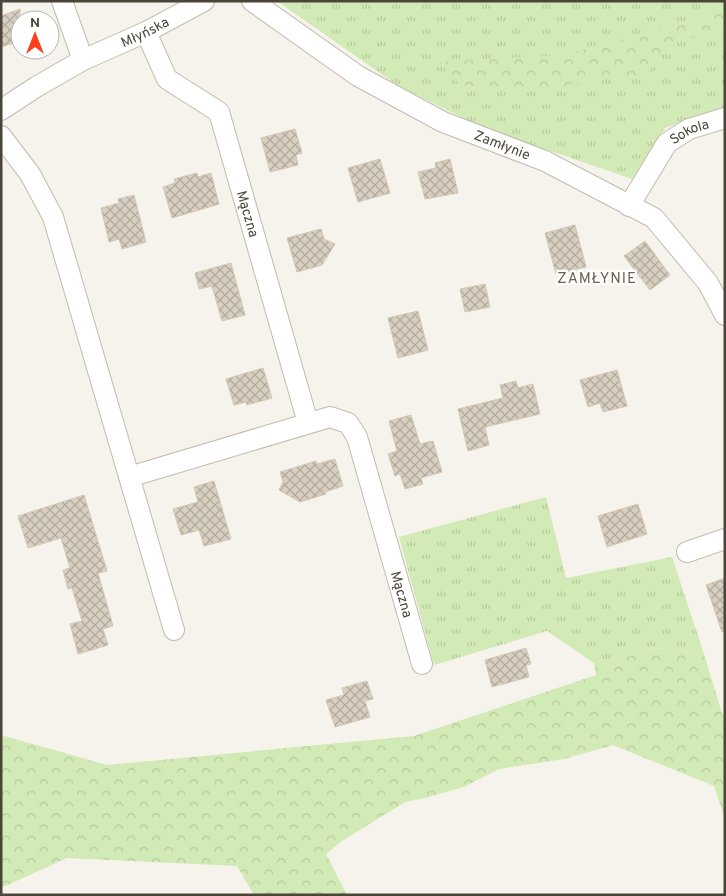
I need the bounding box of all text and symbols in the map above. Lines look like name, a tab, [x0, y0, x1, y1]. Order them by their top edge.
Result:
north arrow	[10, 10, 60, 60]
street label: Młyńska	[119, 14, 172, 52]
text: N	[30, 15, 40, 32]
street label: Sokola	[667, 116, 711, 149]
street label: Zamłynie	[471, 128, 532, 165]
street label: Mączna	[232, 189, 261, 240]
district label: ZAMŁYNIE	[557, 270, 637, 289]
street label: Mączna	[386, 569, 415, 620]

